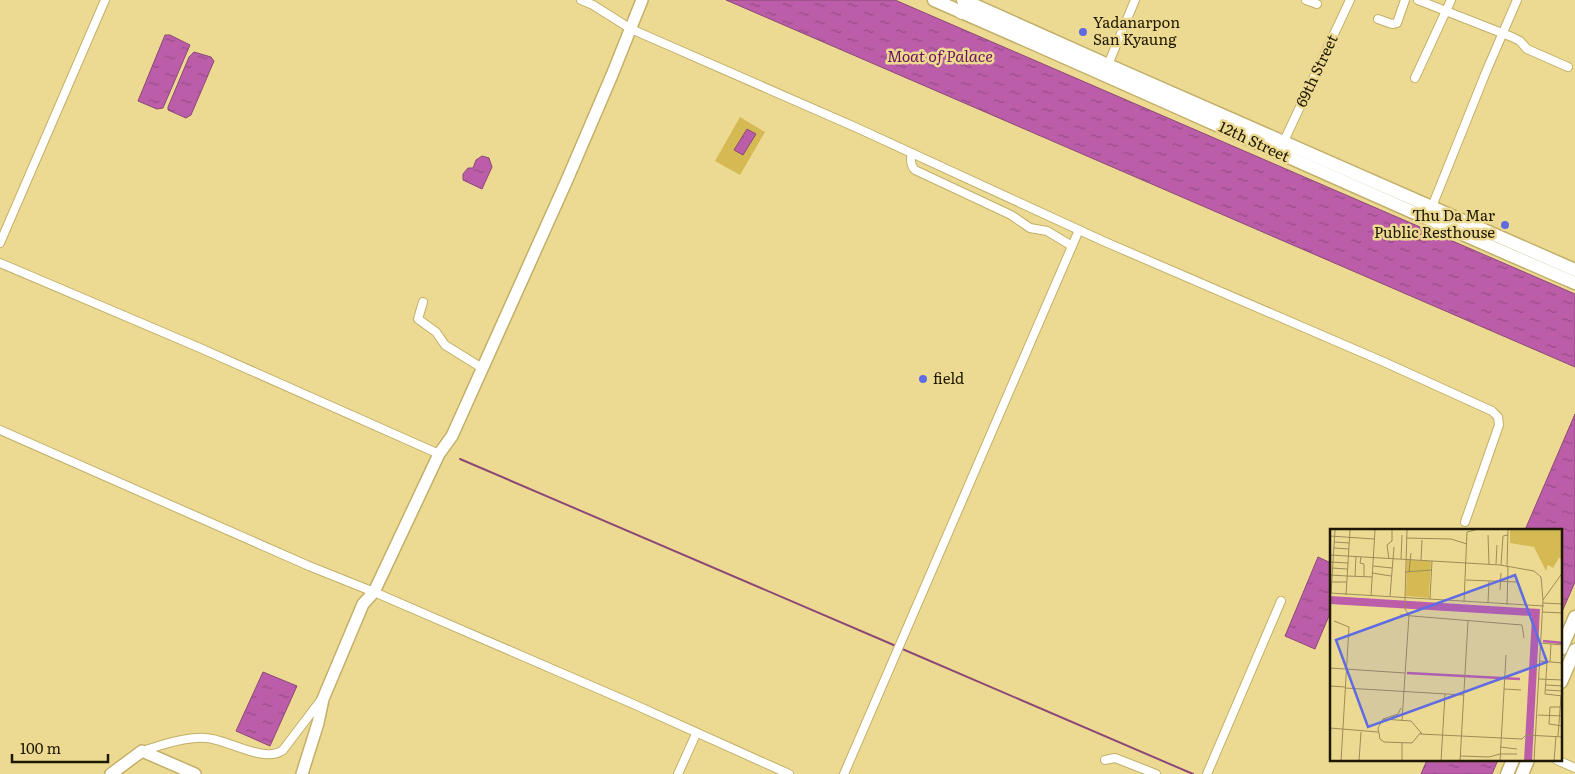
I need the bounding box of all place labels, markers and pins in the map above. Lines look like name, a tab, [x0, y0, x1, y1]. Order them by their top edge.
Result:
place label: Yadanarpon San Kyaung	[1093, 10, 1180, 50]
marker: Yadanarpon San Kyaung	[1077, 26, 1089, 38]
place label: Thu Da Mar Public Resthouse	[1374, 203, 1495, 243]
marker: Thu Da Mar Public Resthouse	[1499, 219, 1511, 231]
place label: field	[933, 366, 964, 389]
marker: field	[917, 373, 929, 385]

